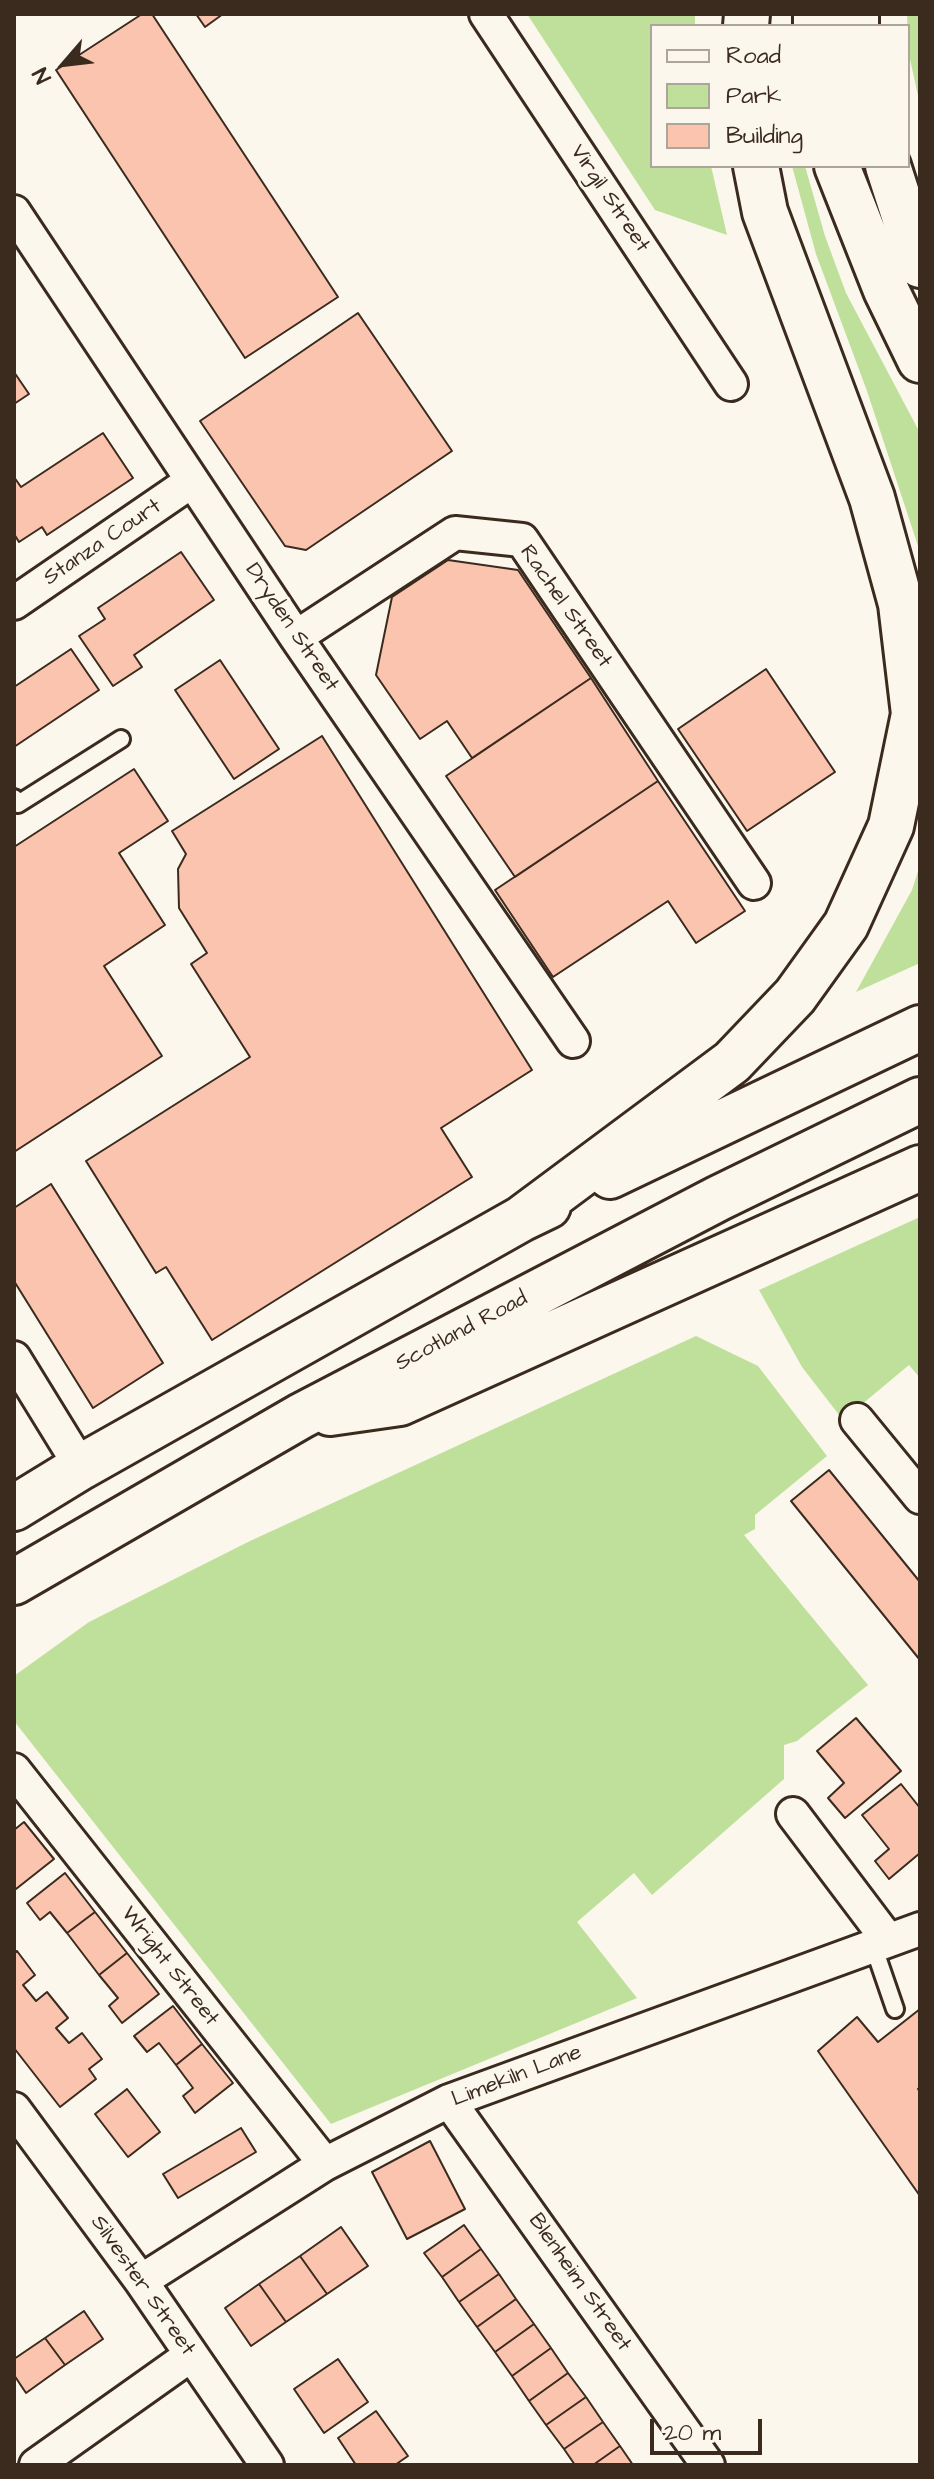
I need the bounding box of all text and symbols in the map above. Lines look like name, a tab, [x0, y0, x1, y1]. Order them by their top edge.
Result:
north arrow	[24, 24, 104, 104]
legend	[650, 24, 910, 168]
text: Road	[726, 39, 781, 73]
text: N	[25, 62, 59, 89]
text: Park	[726, 79, 782, 113]
text: Building	[726, 119, 803, 153]
street label: Virgil Street	[563, 140, 655, 258]
street label: Stanza Court	[39, 494, 167, 592]
street label: Rachel Street	[513, 541, 617, 673]
street label: Dryden Street	[238, 559, 344, 697]
street label: Scotland Road	[392, 1286, 532, 1378]
street label: Wright Street	[114, 1902, 224, 2032]
street label: Limekiln Lane	[448, 2040, 586, 2114]
street label: Blenheim Street	[522, 2209, 636, 2357]
street label: Silvester Street	[84, 2211, 200, 2361]
scale bar	[654, 2403, 766, 2453]
text: 20 m	[664, 2416, 721, 2450]

